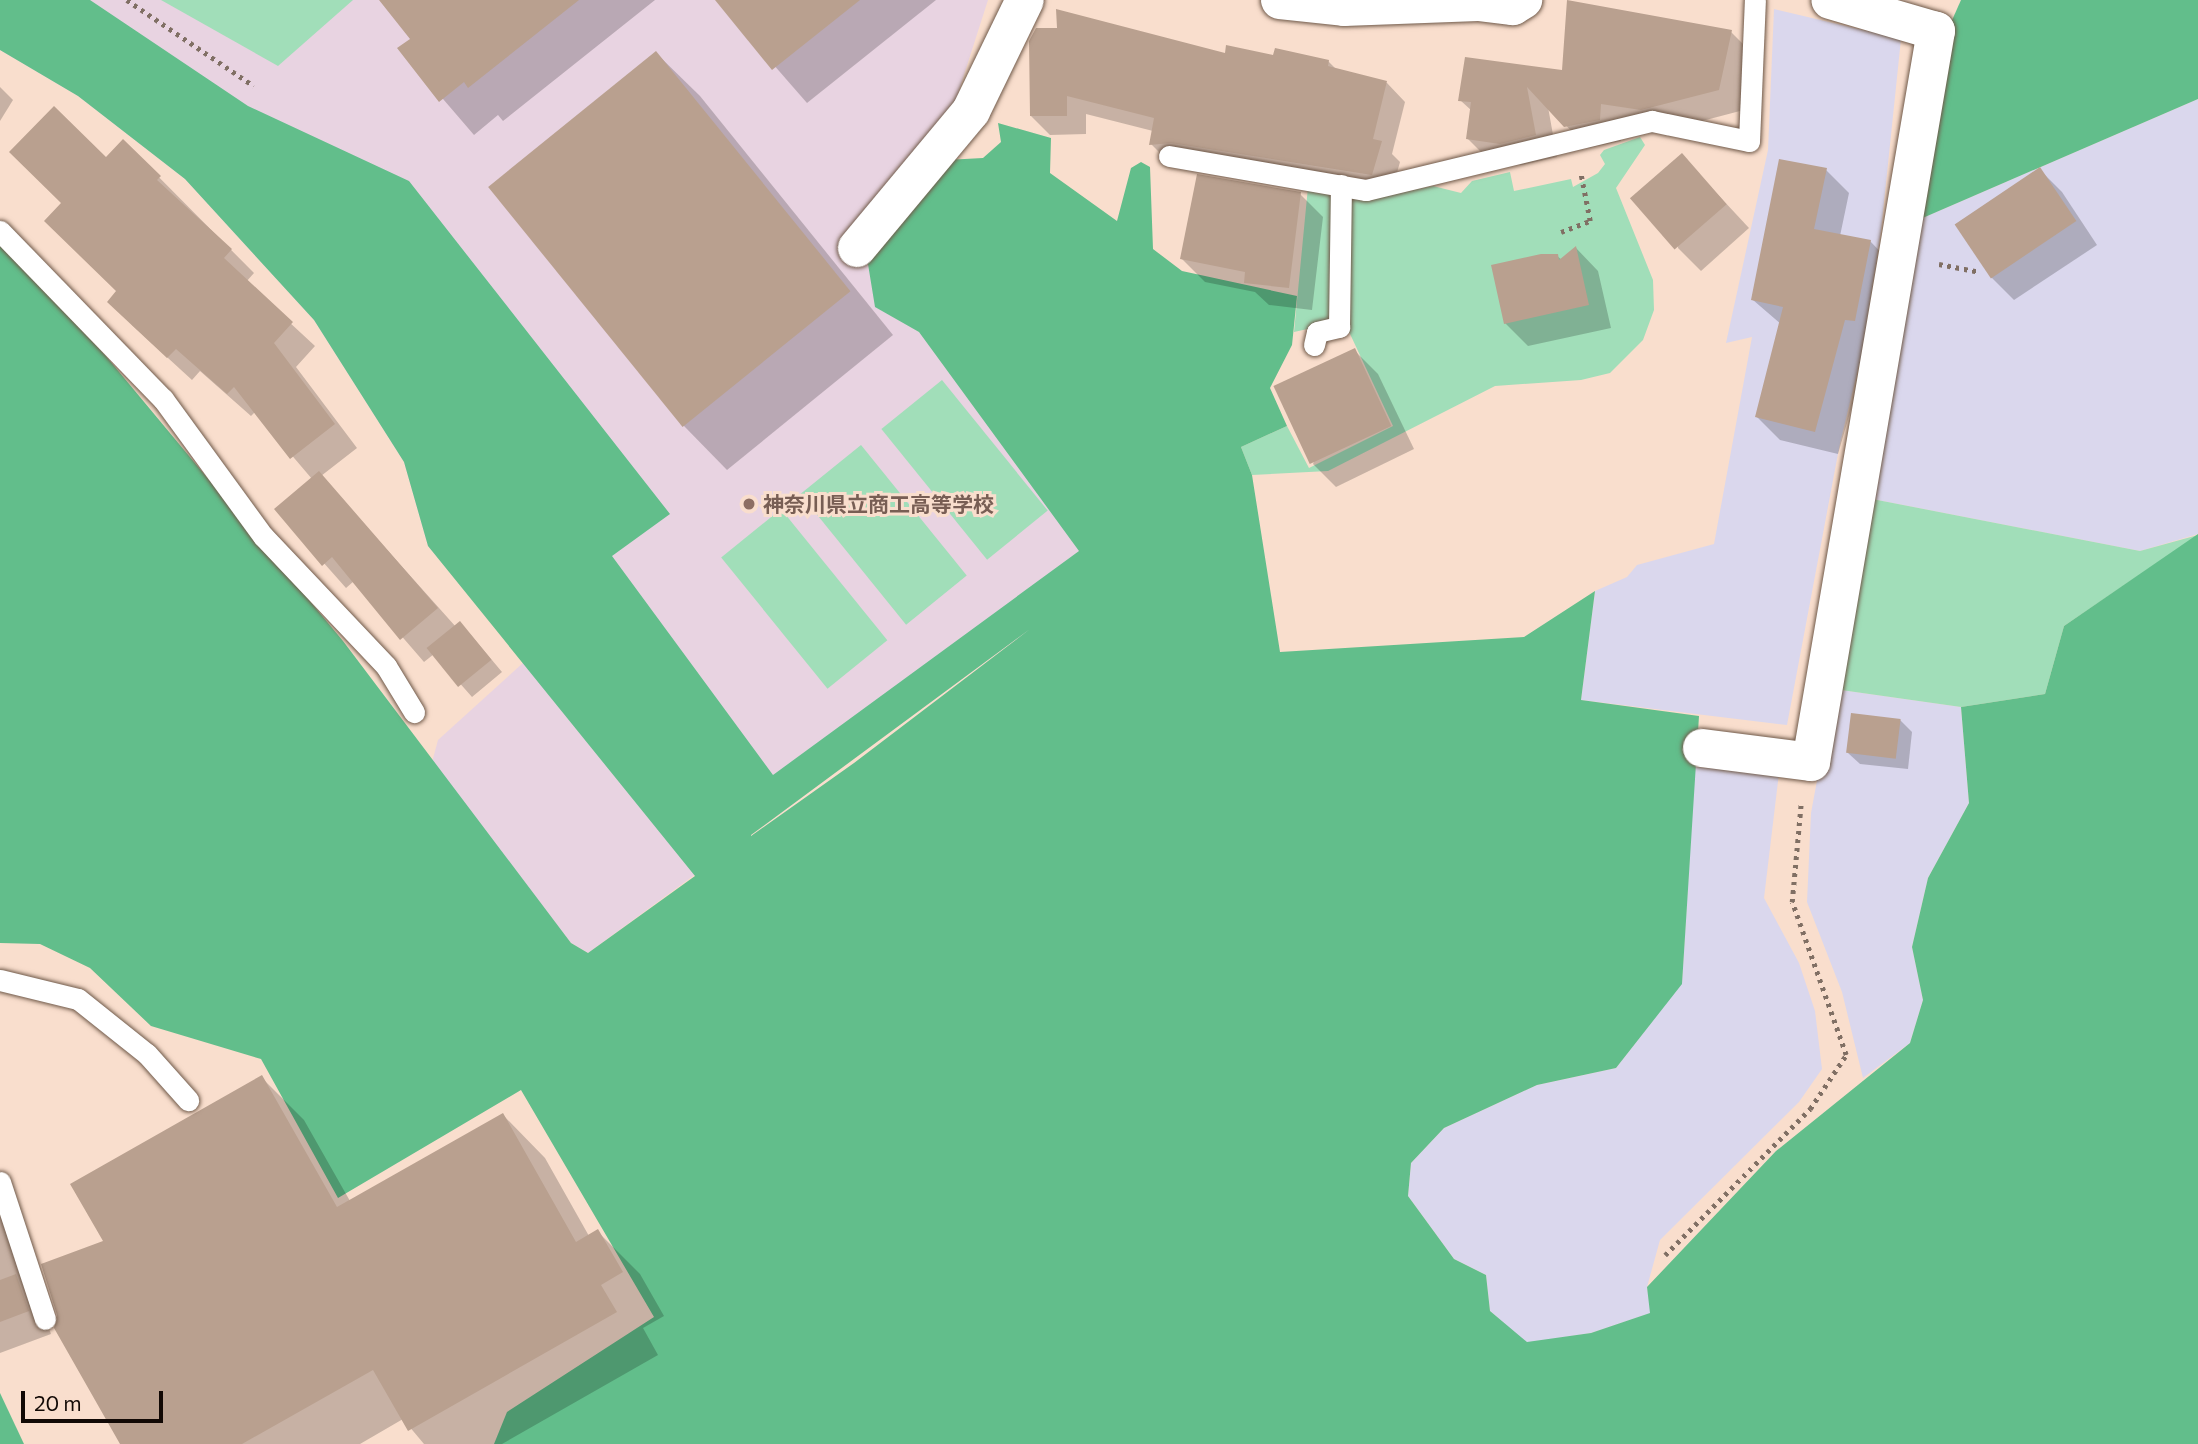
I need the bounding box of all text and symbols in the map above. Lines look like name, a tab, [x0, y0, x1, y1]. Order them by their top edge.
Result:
place label: 神奈川県立商工高等学校	[763, 491, 994, 517]
marker: 神奈川県立商工高等学校	[741, 496, 757, 512]
scale bar	[24, 1378, 166, 1422]
text: 20 m	[34, 1390, 82, 1415]

